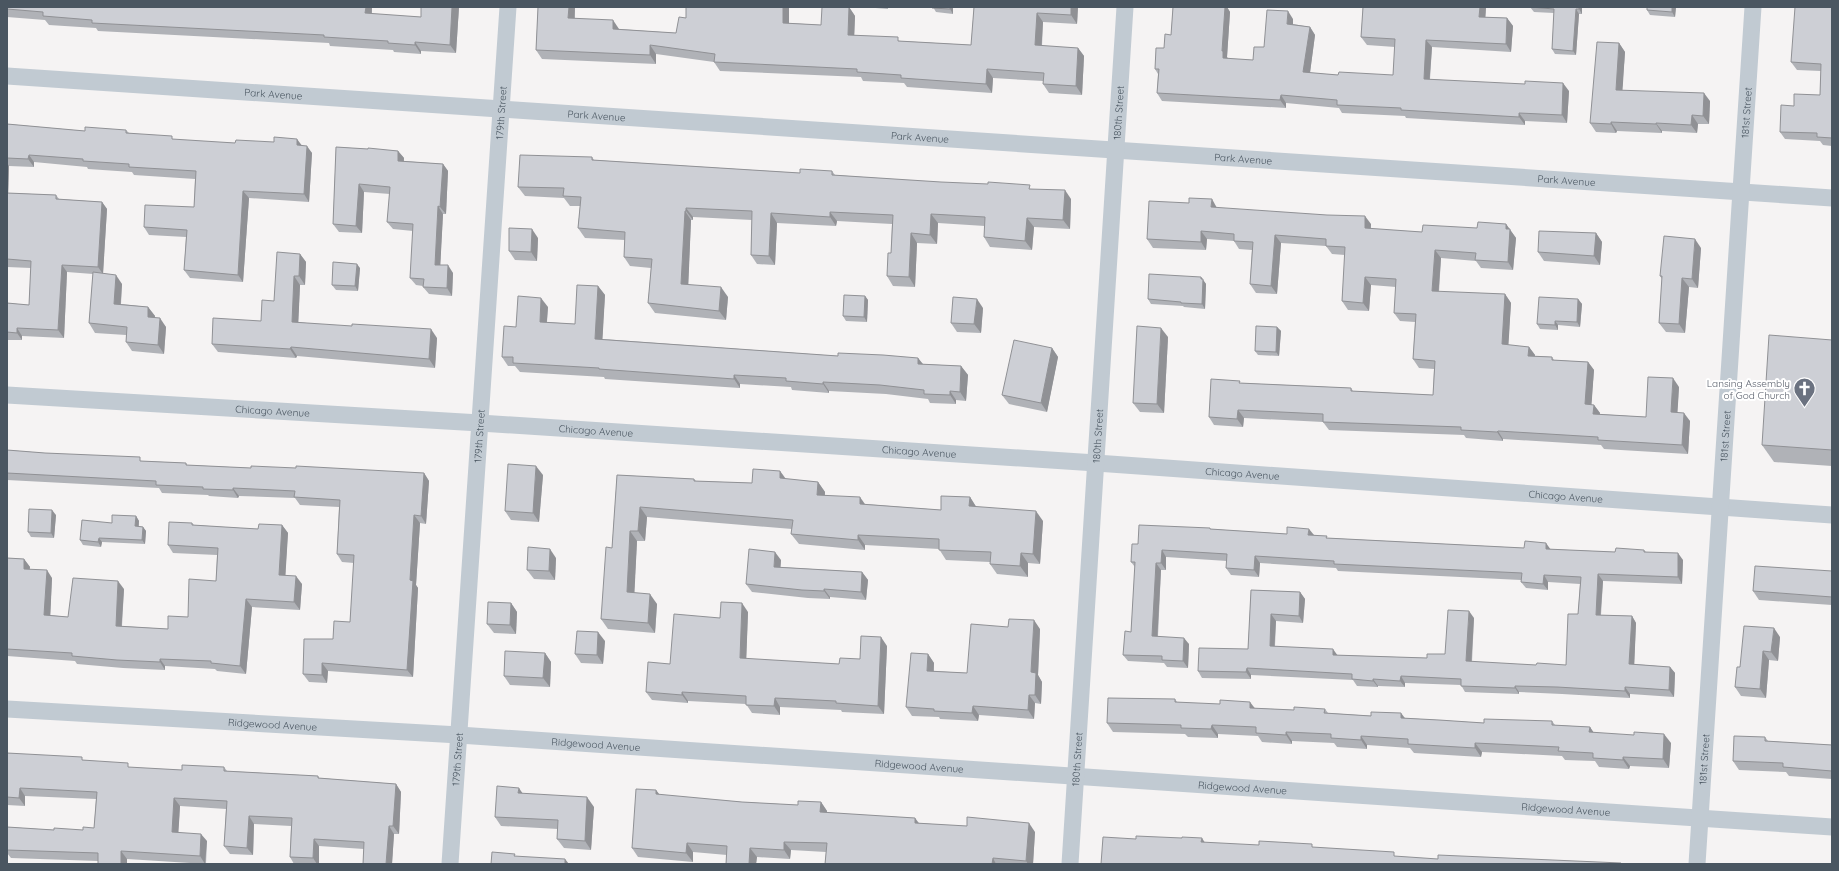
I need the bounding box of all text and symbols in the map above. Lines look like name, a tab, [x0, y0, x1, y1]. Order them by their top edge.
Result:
street label: 180th Street	[1111, 84, 1127, 140]
street label: 179th Street	[493, 85, 510, 140]
street label: Park Avenue	[244, 86, 303, 103]
street label: 181st Street	[1738, 86, 1755, 139]
street label: Park Avenue	[567, 107, 626, 124]
street label: Park Avenue	[890, 129, 950, 146]
street label: Park Avenue	[1214, 151, 1273, 168]
street label: Park Avenue	[1537, 172, 1596, 189]
church icon: Lansing Assembly of God Church	[1792, 376, 1818, 409]
place label: Lansing Assembly of God Church	[1707, 377, 1790, 402]
street label: Chicago Avenue	[235, 403, 311, 420]
street label: 179th Street	[471, 408, 488, 463]
street label: 180th Street	[1090, 408, 1106, 463]
street label: 181st Street	[1717, 409, 1734, 462]
street label: Chicago Avenue	[558, 422, 634, 440]
street label: Chicago Avenue	[882, 443, 957, 461]
street label: Chicago Avenue	[1205, 465, 1281, 483]
street label: Chicago Avenue	[1528, 488, 1604, 506]
street label: Ridgewood Avenue	[228, 716, 318, 734]
street label: 179th Street	[449, 731, 466, 786]
street label: 180th Street	[1069, 731, 1085, 787]
street label: 181st Street	[1696, 733, 1713, 785]
street label: Ridgewood Avenue	[551, 735, 641, 754]
street label: Ridgewood Avenue	[874, 757, 965, 776]
street label: Ridgewood Avenue	[1197, 779, 1288, 797]
street label: Ridgewood Avenue	[1521, 800, 1611, 819]

